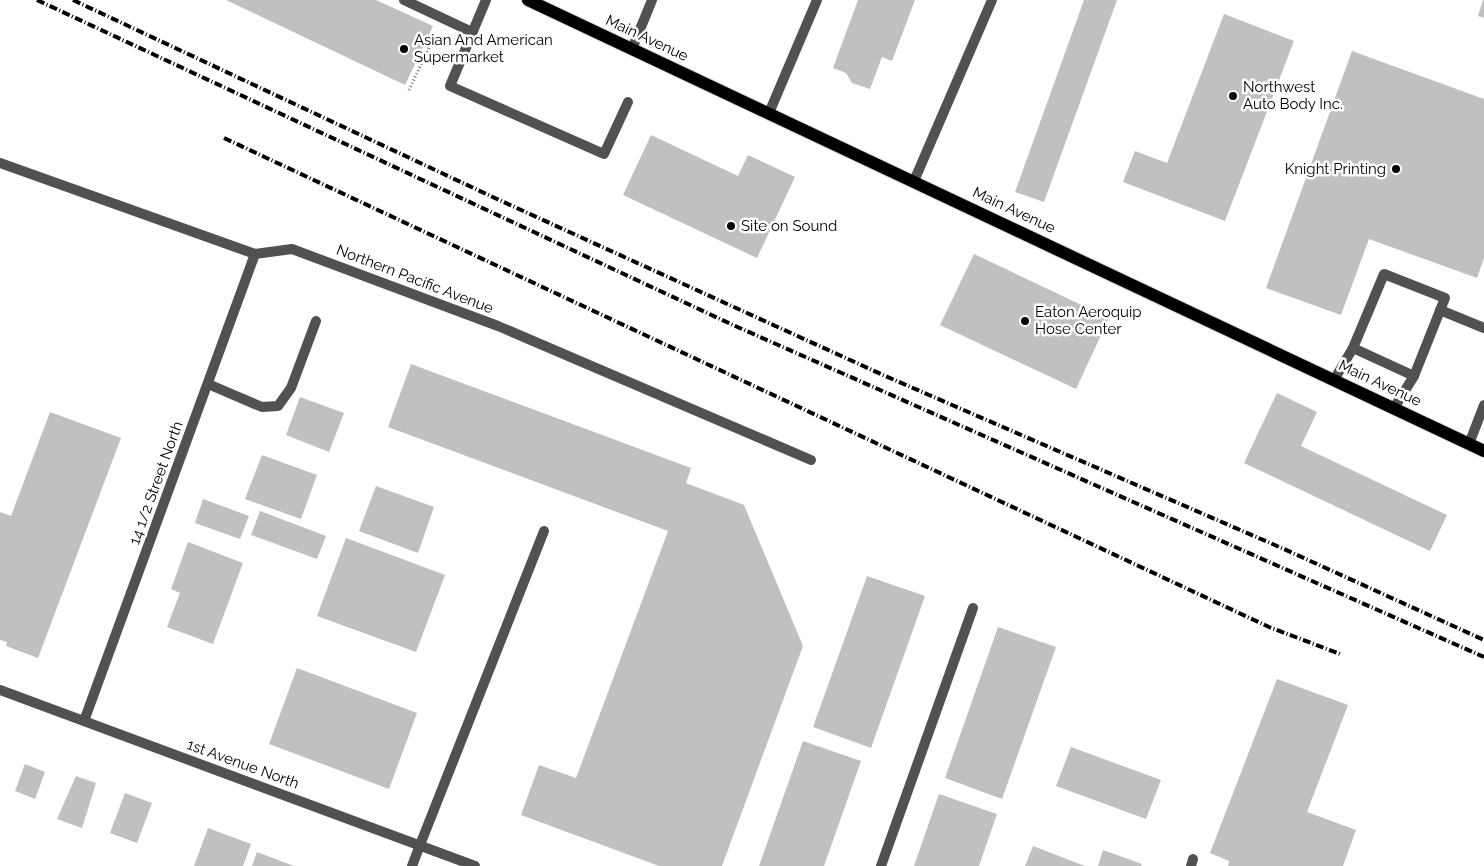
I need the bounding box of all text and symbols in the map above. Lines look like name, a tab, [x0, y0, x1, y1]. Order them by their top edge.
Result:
street label: Main Avenue	[603, 11, 691, 65]
place label: Asian And American Supermarket	[414, 31, 553, 66]
marker: Asian And American Supermarket	[398, 43, 410, 55]
place label: Northwest Auto Body Inc.	[1243, 78, 1343, 113]
marker: Northwest Auto Body Inc.	[1227, 90, 1239, 102]
place label: Knight Printing	[1285, 160, 1386, 178]
marker: Knight Printing	[1390, 163, 1402, 175]
street label: Main Avenue	[970, 183, 1058, 237]
place label: Site on Sound	[741, 217, 837, 235]
marker: Site on Sound	[725, 220, 737, 232]
street label: Northern Pacific Avenue	[334, 241, 496, 317]
place label: Eaton Aeroquip Hose Center	[1035, 303, 1141, 338]
marker: Eaton Aeroquip Hose Center	[1019, 315, 1031, 327]
street label: Main Avenue	[1336, 356, 1424, 410]
street label: 14 1/2 Street North	[125, 419, 187, 547]
street label: 1st Avenue North	[185, 735, 301, 793]

